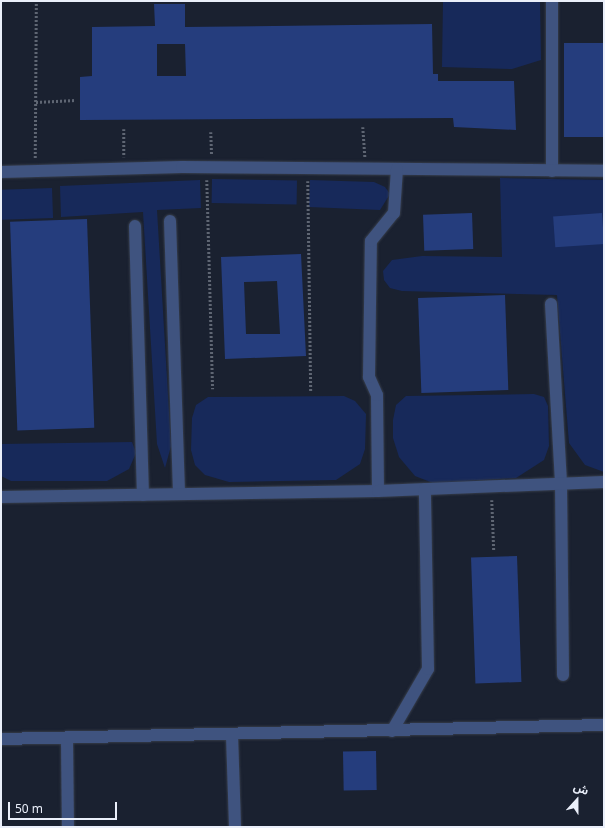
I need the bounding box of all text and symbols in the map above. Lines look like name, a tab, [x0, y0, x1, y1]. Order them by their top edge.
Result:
text: ش	[572, 779, 591, 798]
north arrow	[557, 780, 597, 820]
scale bar	[10, 794, 119, 820]
text: 50 m	[15, 800, 43, 817]

